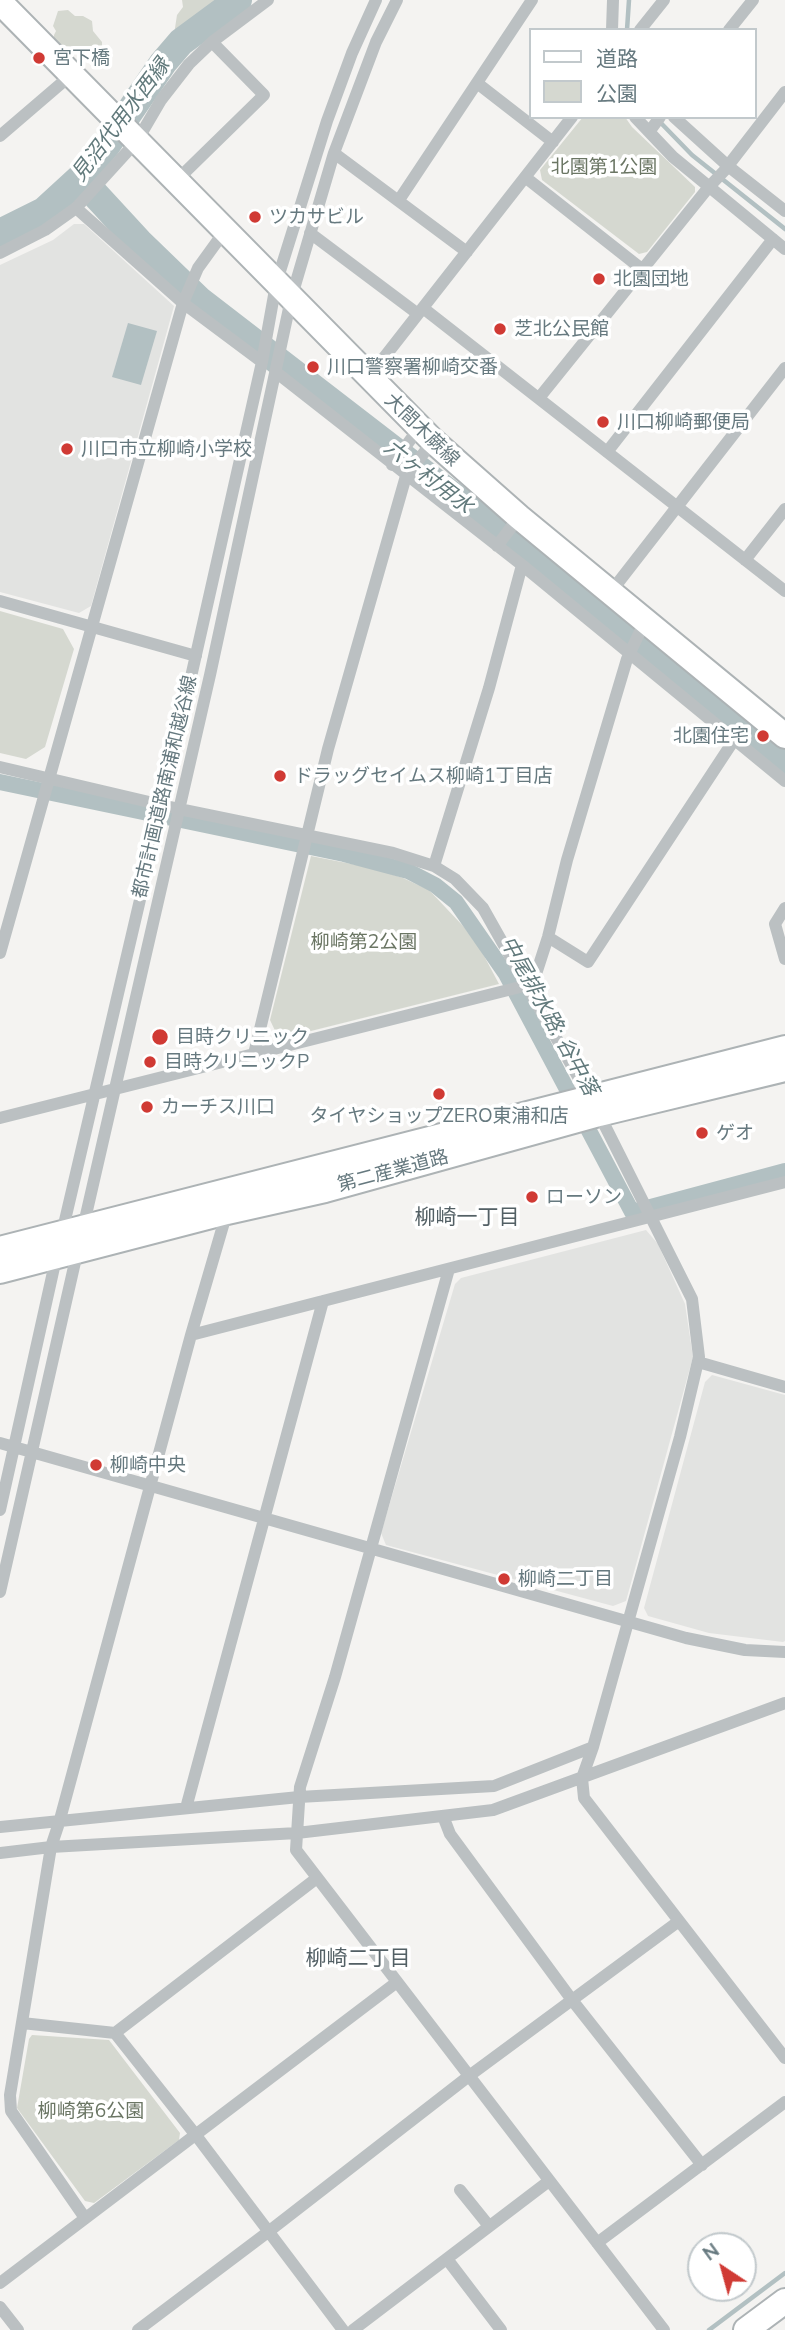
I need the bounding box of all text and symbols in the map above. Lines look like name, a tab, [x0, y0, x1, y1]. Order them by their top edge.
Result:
legend	[530, 28, 757, 119]
text: 道路	[596, 45, 638, 71]
place label: 宮下橋	[53, 47, 110, 69]
marker: 宮下橋	[31, 50, 47, 66]
water label: 見沼代用水西縁	[67, 54, 175, 186]
text: 公園	[596, 80, 638, 106]
park label: 北園第1公園	[551, 156, 657, 178]
place label: ツカサビル	[269, 206, 364, 228]
marker: ツカサビル	[247, 209, 263, 225]
place label: 北園団地	[613, 268, 689, 290]
marker: 北園団地	[591, 271, 607, 287]
place label: 芝北公民館	[514, 318, 609, 340]
marker: 芝北公民館	[492, 321, 508, 337]
place label: 川口警察署柳崎交番	[327, 356, 498, 378]
marker: 川口警察署柳崎交番	[305, 359, 321, 375]
street label: 大間木蕨線	[380, 389, 464, 471]
place label: 川口柳崎郵便局	[617, 411, 750, 433]
marker: 川口柳崎郵便局	[595, 414, 611, 430]
water label: 六ヶ村用水	[379, 435, 477, 519]
place label: 川口市立柳崎小学校	[81, 438, 252, 460]
marker: 川口市立柳崎小学校	[59, 441, 75, 457]
street label: 都市計画道路南浦和越谷線	[128, 673, 202, 901]
place label: 北園住宅	[673, 725, 749, 747]
marker: 北園住宅	[755, 728, 771, 744]
place label: ドラッグセイムス柳崎1丁目店	[294, 765, 552, 787]
marker: ドラッグセイムス柳崎1丁目店	[272, 768, 288, 784]
park label: 柳崎第2公園	[311, 931, 417, 953]
water label: 中尾排水路; 谷中落	[495, 932, 603, 1100]
place label: 目時クリニック	[176, 1026, 309, 1048]
marker: 目時クリニック	[150, 1027, 170, 1047]
place label: 目時クリニックP	[164, 1051, 309, 1073]
marker: 目時クリニックP	[142, 1054, 158, 1070]
marker: タイヤショップZERO東浦和店	[431, 1086, 447, 1102]
place label: カーチス川口	[161, 1096, 275, 1118]
marker: カーチス川口	[139, 1099, 155, 1115]
place label: タイヤショップZERO東浦和店	[309, 1105, 569, 1127]
place label: ゲオ	[716, 1122, 754, 1144]
marker: ゲオ	[694, 1125, 710, 1141]
street label: 第二産業道路	[335, 1145, 451, 1197]
place label: ローソン	[546, 1186, 622, 1208]
marker: ローソン	[524, 1189, 540, 1205]
district label: 柳崎一丁目	[415, 1205, 519, 1231]
place label: 柳崎中央	[110, 1454, 186, 1476]
marker: 柳崎中央	[88, 1457, 104, 1473]
place label: 柳崎二丁目	[518, 1568, 613, 1590]
marker: 柳崎二丁目	[496, 1571, 512, 1587]
district label: 柳崎二丁目	[306, 1946, 410, 1972]
park label: 柳崎第6公園	[38, 2100, 144, 2122]
north arrow	[687, 2232, 757, 2302]
text: N	[698, 2238, 724, 2266]

